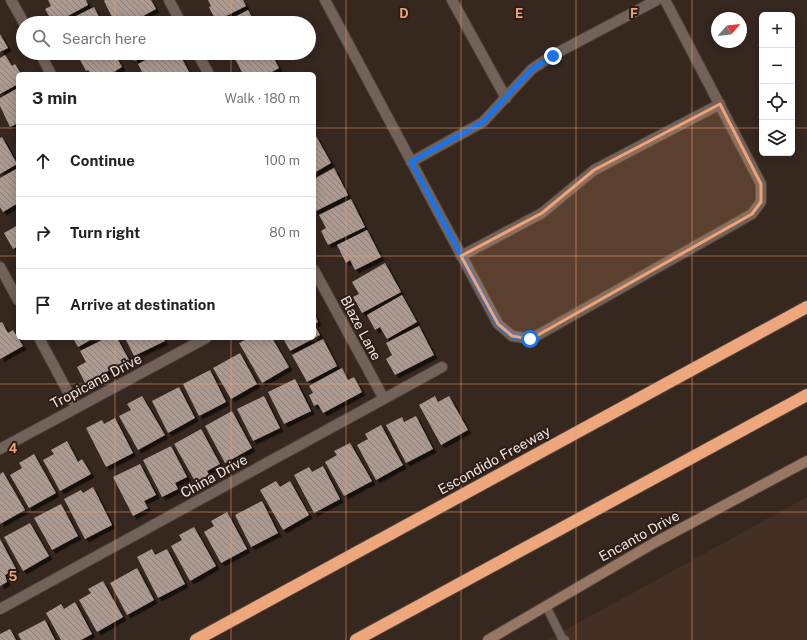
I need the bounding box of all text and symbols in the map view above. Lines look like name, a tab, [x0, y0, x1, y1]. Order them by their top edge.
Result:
text: D	[399, 6, 409, 21]
text: E	[515, 6, 523, 21]
text: F	[630, 6, 638, 21]
north arrow	[711, 12, 747, 48]
map controls	[759, 12, 795, 156]
button: +	[759, 12, 795, 48]
search box	[16, 16, 316, 60]
icon: search	[30, 27, 52, 49]
text: Search here	[62, 30, 146, 47]
route end	[544, 47, 562, 65]
button: −	[759, 48, 795, 84]
button: locate	[759, 84, 795, 120]
text: 3 min	[32, 88, 77, 108]
text: Walk · 180 m	[225, 91, 300, 106]
button: layers	[759, 120, 795, 156]
icon: ahead	[32, 150, 54, 172]
text: Continue	[70, 152, 135, 169]
text: 100 m	[264, 153, 300, 168]
icon: right	[32, 222, 54, 244]
text: Turn right	[70, 224, 140, 241]
text: 80 m	[269, 225, 300, 240]
street label: Blaze Lane	[337, 293, 385, 363]
icon: arrive	[32, 294, 54, 316]
text: Arrive at destination	[70, 296, 215, 313]
route start	[521, 330, 539, 348]
street label: Tropicana Drive	[48, 350, 144, 412]
street label: Escondido Freeway	[435, 422, 553, 498]
text: 4	[9, 441, 18, 456]
street label: China Drive	[178, 451, 250, 501]
street label: Encanto Drive	[596, 507, 682, 565]
text: 5	[9, 569, 18, 584]

